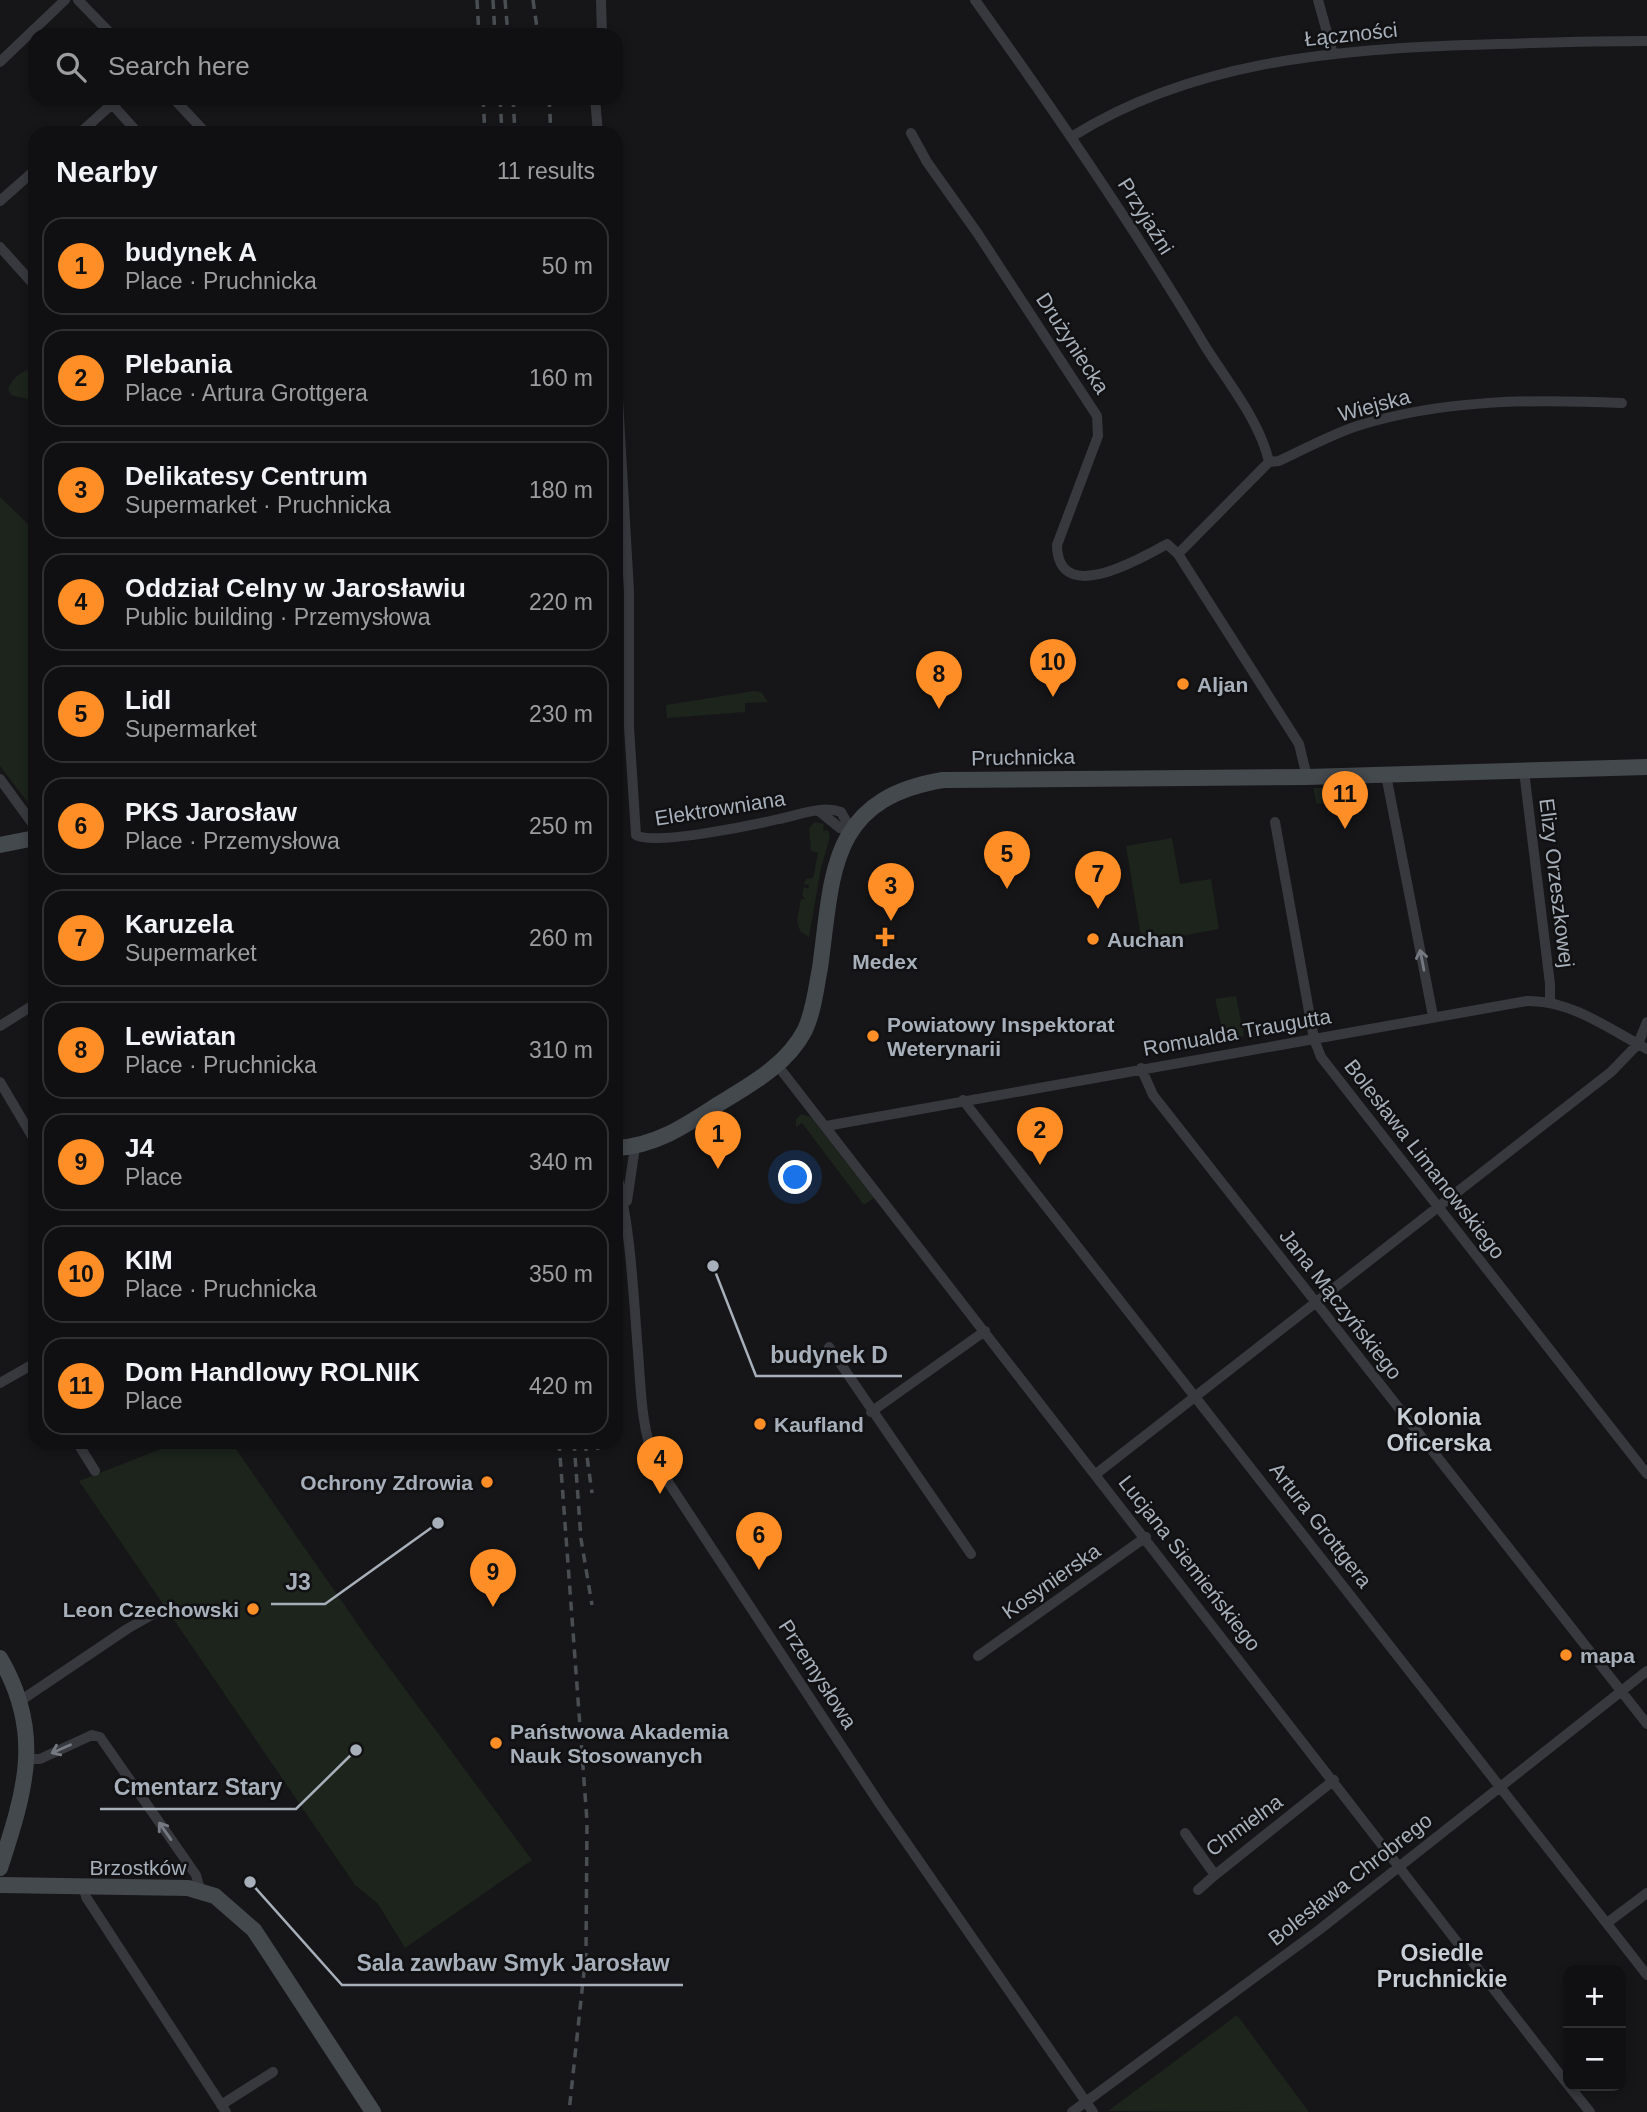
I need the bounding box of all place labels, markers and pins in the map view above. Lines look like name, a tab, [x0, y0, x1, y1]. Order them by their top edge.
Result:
pin: 10	[1030, 639, 1076, 697]
pin: 8	[916, 651, 962, 709]
place label: Aljan	[1197, 673, 1248, 696]
marker: Aljan	[1175, 676, 1191, 692]
pin: 11	[1322, 771, 1368, 829]
pin: 5	[984, 831, 1030, 889]
pin: 7	[1075, 851, 1121, 909]
pin: 3	[868, 863, 914, 921]
place label: Auchan	[1107, 928, 1184, 951]
marker: Medex	[877, 929, 893, 945]
marker: Auchan	[1085, 931, 1101, 947]
place label: Medex	[852, 950, 918, 973]
place label: Powiatowy Inspektorat Weterynarii	[887, 1013, 1115, 1060]
marker: Powiatowy Inspektorat Weterynarii	[865, 1028, 881, 1044]
pin: 2	[1017, 1107, 1063, 1165]
pin: 1	[695, 1111, 741, 1169]
callout: budynek D	[756, 1332, 902, 1376]
place label: Kaufland	[774, 1413, 864, 1436]
marker: Kaufland	[752, 1416, 768, 1432]
pin: 4	[637, 1436, 683, 1494]
place label: Ochrony Zdrowia	[300, 1471, 473, 1494]
marker: Ochrony Zdrowia	[479, 1474, 495, 1490]
pin: 6	[736, 1512, 782, 1570]
pin: 9	[470, 1549, 516, 1607]
callout: J3	[271, 1560, 325, 1604]
place label: Leon Czechowski	[63, 1598, 239, 1621]
marker: Leon Czechowski	[245, 1601, 261, 1617]
place label: mapa	[1580, 1644, 1635, 1667]
marker: mapa	[1558, 1647, 1574, 1663]
place label: Państwowa Akademia Nauk Stosowanych	[510, 1720, 729, 1767]
marker: Państwowa Akademia Nauk Stosowanych	[488, 1735, 504, 1751]
callout: Cmentarz Stary	[100, 1765, 296, 1809]
callout: Sala zawbaw Smyk Jarosław	[342, 1941, 683, 1985]

